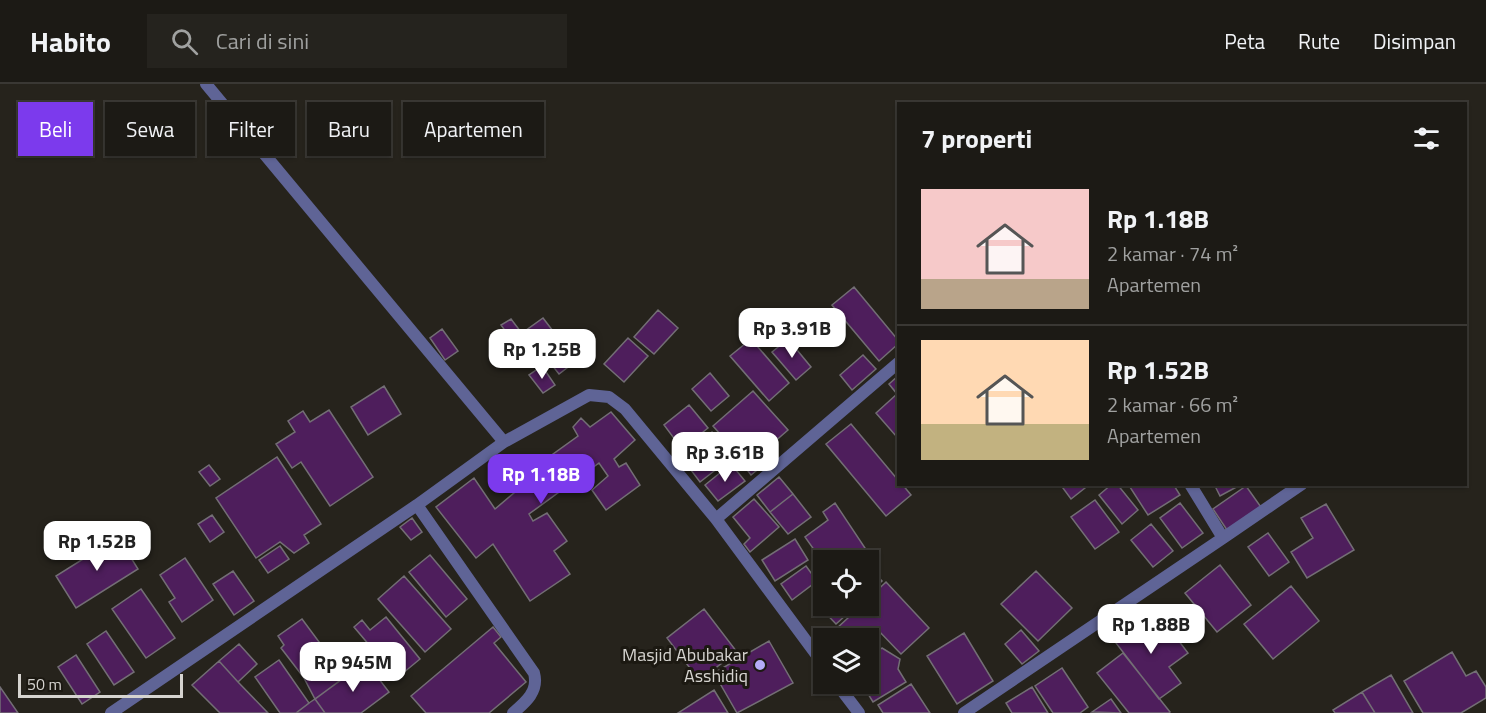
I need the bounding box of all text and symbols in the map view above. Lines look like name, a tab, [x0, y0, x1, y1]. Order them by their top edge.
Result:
search box	[147, 14, 567, 68]
text: Habito	[30, 20, 111, 63]
text: Cari di sini	[216, 24, 309, 58]
icon: search	[168, 25, 201, 58]
text: Peta	[1224, 25, 1265, 57]
text: Rute	[1298, 25, 1340, 57]
text: Disimpan	[1373, 25, 1456, 57]
chip: Beli	[18, 102, 93, 156]
chip: Sewa	[105, 102, 195, 156]
chip: Filter	[207, 102, 295, 156]
chip: Baru	[307, 102, 391, 156]
chip: Apartemen	[403, 102, 544, 156]
text: 7 properti	[921, 119, 1032, 158]
icon: filters	[1410, 122, 1443, 155]
text: Rp 1.18B	[1107, 199, 1209, 238]
icon: home	[969, 213, 1041, 285]
text: 2 kamar · 74 m²	[1107, 238, 1238, 269]
text: Apartemen	[1107, 269, 1201, 300]
pin: Rp 3.91B	[730, 308, 854, 359]
text: Rp 3.91B	[753, 312, 831, 343]
pin: Rp 1.25B	[480, 329, 604, 380]
text: Rp 1.25B	[503, 333, 581, 364]
text: Rp 1.52B	[1107, 350, 1209, 389]
icon: home	[969, 364, 1041, 436]
text: 2 kamar · 66 m²	[1107, 389, 1238, 420]
text: Apartemen	[1107, 420, 1201, 451]
pin: Rp 3.61B	[663, 432, 787, 483]
text: Rp 3.61B	[686, 436, 764, 467]
pin: Rp 1.18B	[479, 454, 603, 505]
text: Rp 1.18B	[502, 458, 580, 489]
pin: Rp 1.52B	[35, 521, 159, 572]
text: Rp 1.52B	[58, 525, 136, 556]
map controls	[813, 550, 879, 694]
button: locate	[813, 550, 879, 616]
pin: Rp 1.88B	[1089, 604, 1213, 655]
text: Rp 1.88B	[1112, 608, 1190, 639]
button: layers	[813, 628, 879, 694]
place label: Masjid Abubakar Asshidiq	[622, 641, 748, 689]
pin: Rp 945M	[298, 642, 408, 693]
text: Rp 945M	[314, 646, 392, 677]
marker: Masjid Abubakar Asshidiq	[753, 658, 767, 672]
scale bar	[18, 671, 183, 698]
text: 50 m	[27, 672, 62, 696]

